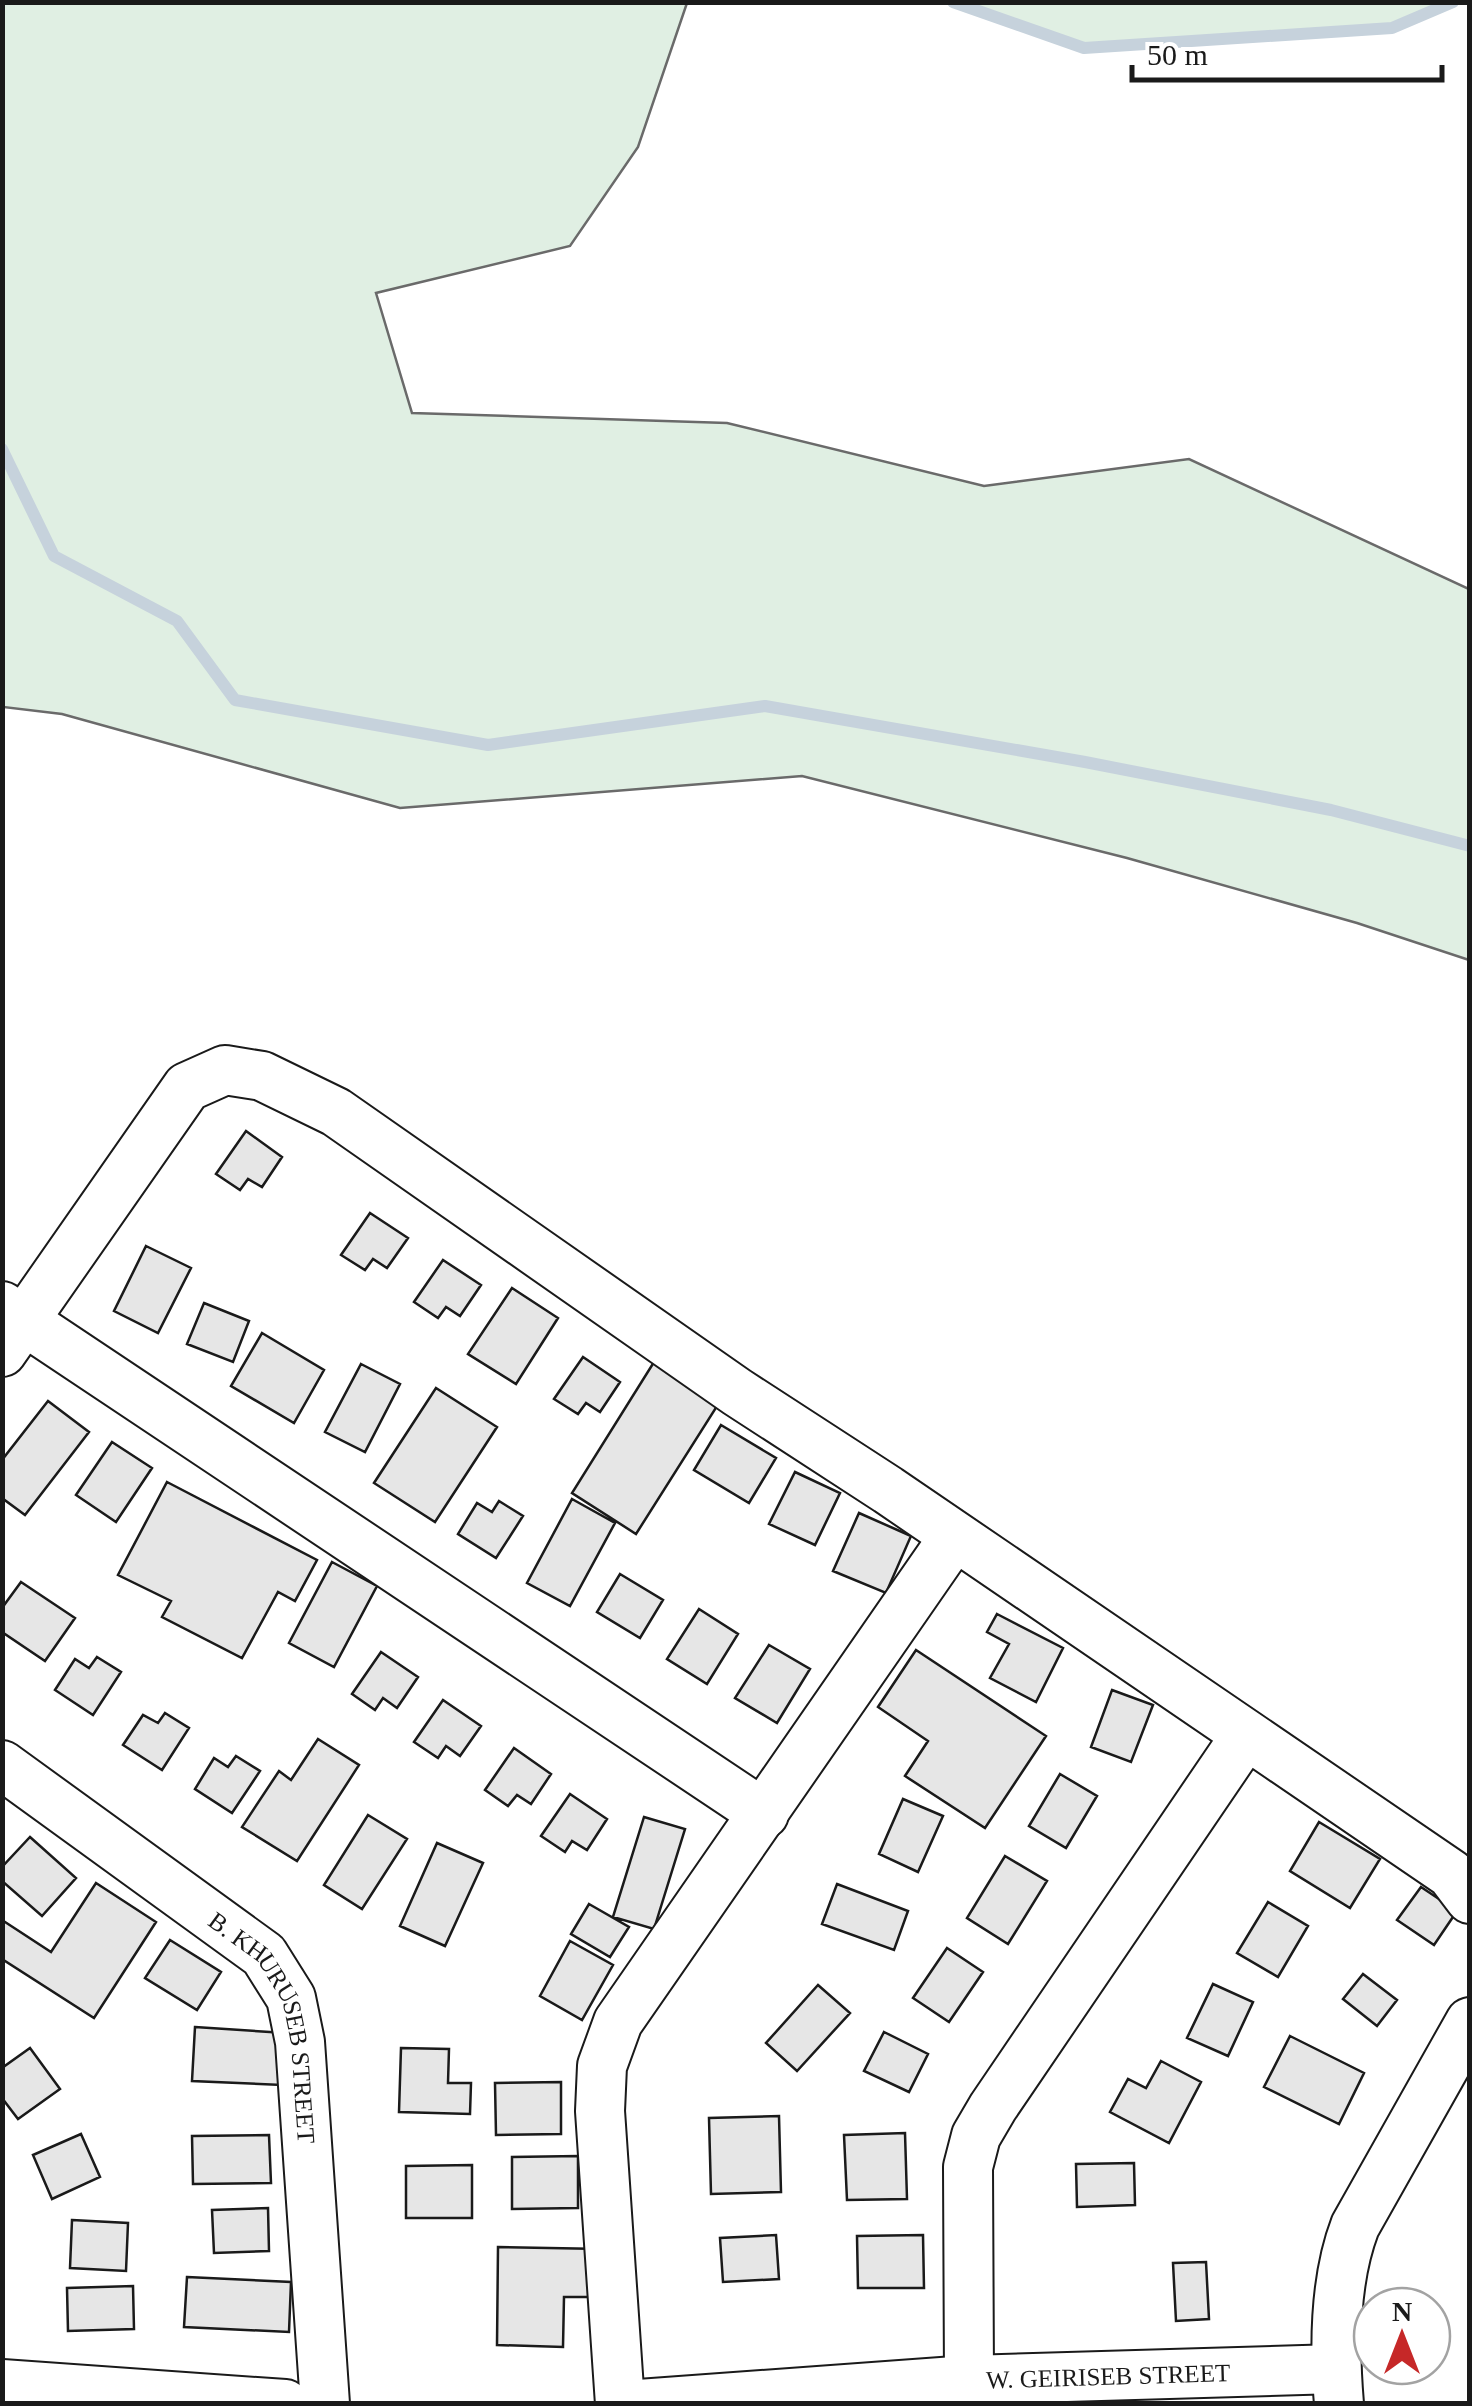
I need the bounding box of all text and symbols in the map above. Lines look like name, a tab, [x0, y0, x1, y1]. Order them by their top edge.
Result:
scale bar	[1132, 20, 1442, 82]
text: 50 m	[1147, 38, 1208, 71]
street label: B. KHURUSEB STREET	[203, 1907, 320, 2144]
north arrow	[1352, 2286, 1452, 2386]
text: N	[1392, 2296, 1412, 2327]
street label: W. GEIRISEB STREET	[986, 2359, 1231, 2393]

